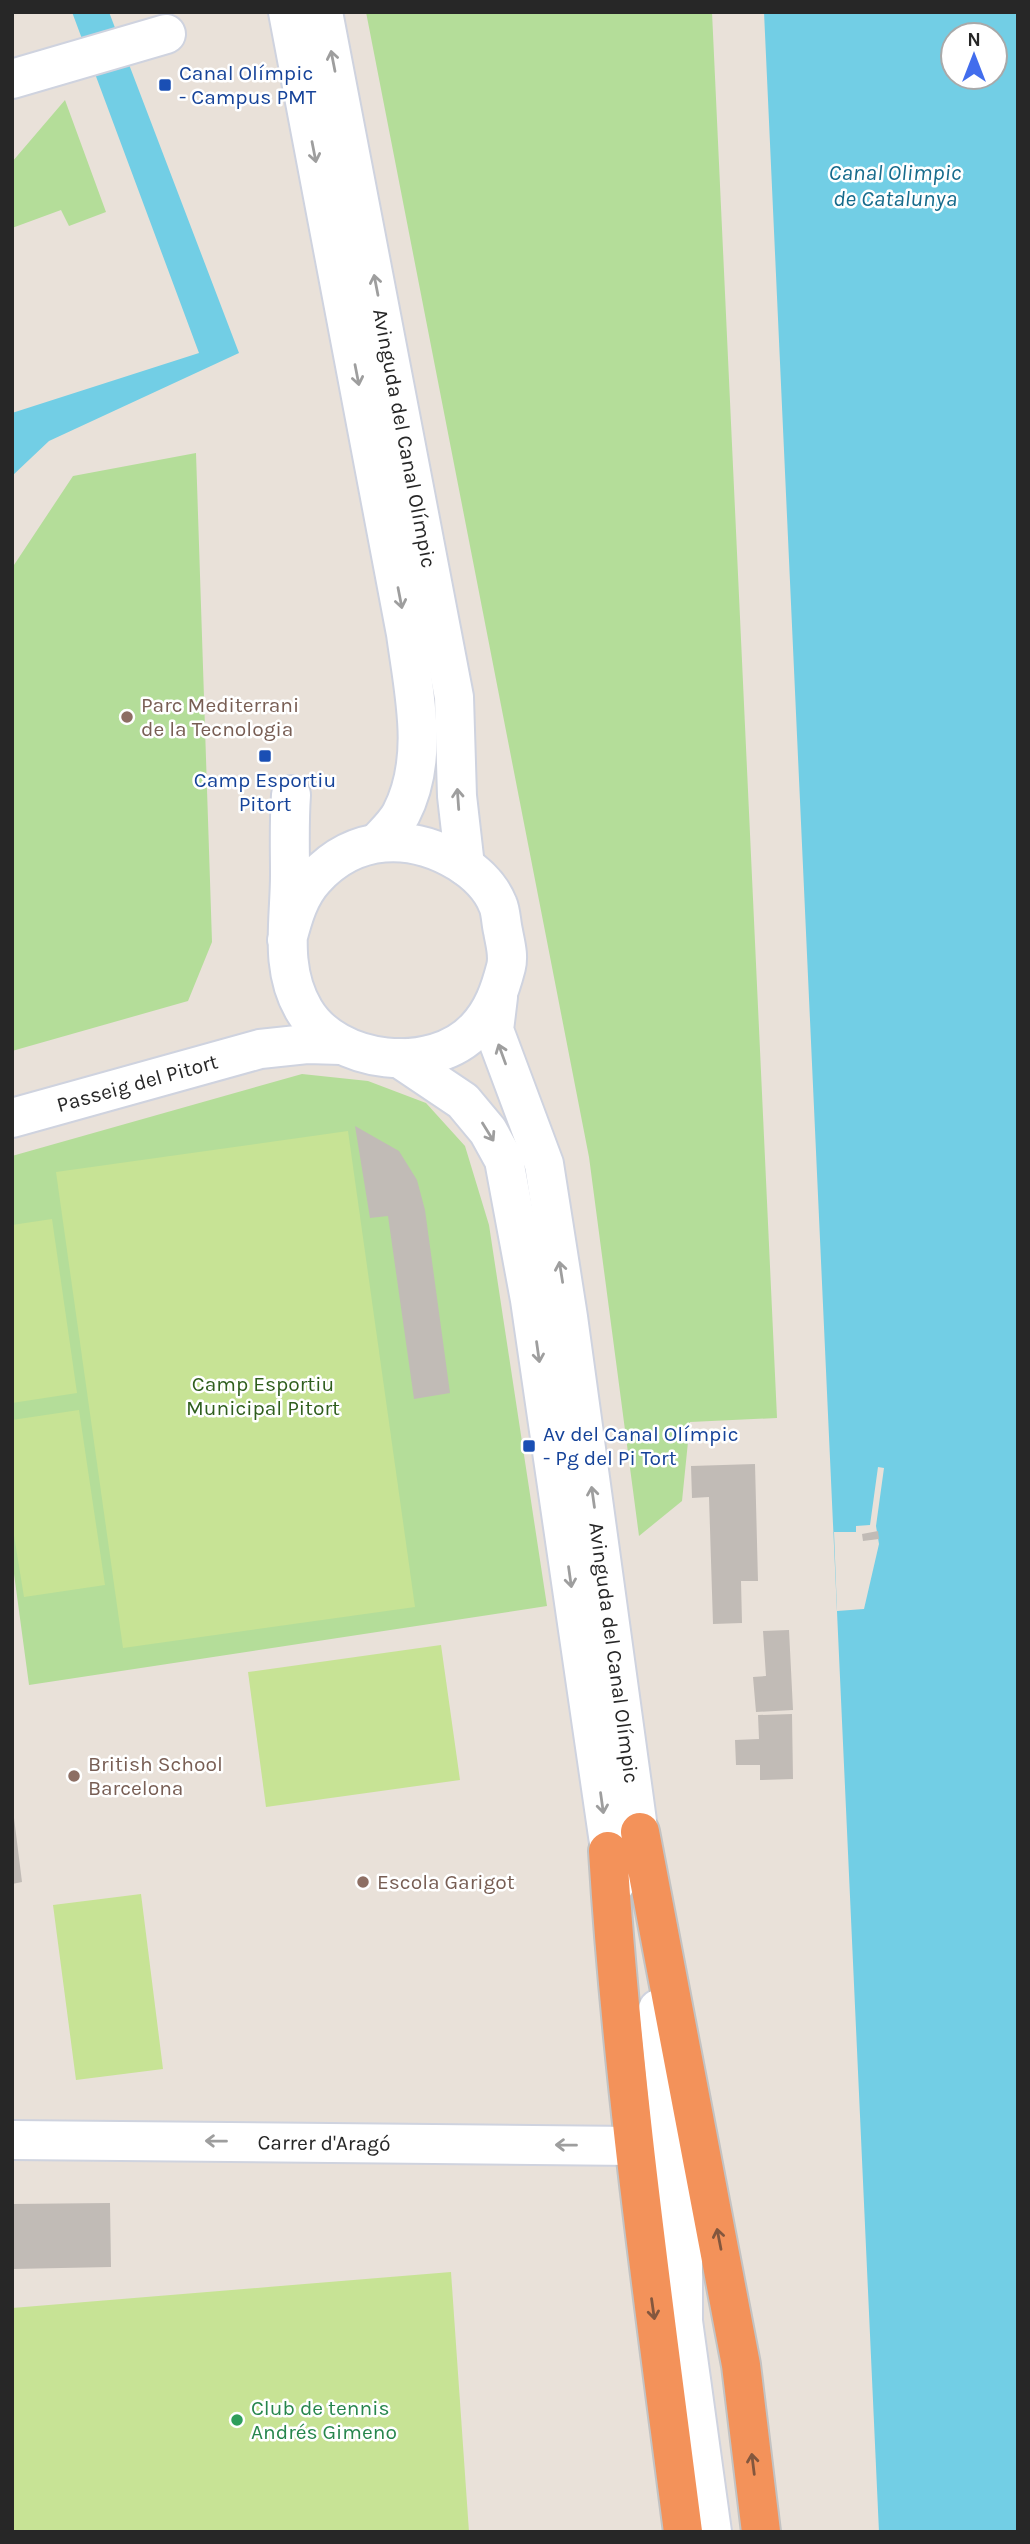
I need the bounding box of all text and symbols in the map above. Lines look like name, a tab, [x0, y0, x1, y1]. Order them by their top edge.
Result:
north arrow	[939, 21, 1009, 91]
text: N	[967, 29, 981, 51]
one-way arrow	[325, 50, 339, 73]
place label: Canal Olímpic - Campus PMT	[179, 61, 317, 109]
marker: Canal Olímpic - Campus PMT	[157, 77, 173, 93]
one-way arrow	[308, 140, 321, 163]
water label: Canal Olimpic de Catalunya	[829, 159, 962, 212]
one-way arrow	[369, 274, 382, 297]
street label: Avinguda del Canal Olímpic	[368, 307, 441, 570]
one-way arrow	[350, 363, 364, 386]
one-way arrow	[393, 587, 407, 609]
place label: Parc Mediterrani de la Tecnologia	[141, 693, 299, 741]
marker: Parc Mediterrani de la Tecnologia	[119, 709, 135, 725]
marker: Camp Esportiu Pitort	[257, 748, 273, 764]
place label: Camp Esportiu Pitort	[194, 768, 336, 816]
one-way arrow	[451, 788, 464, 810]
one-way arrow	[495, 1043, 507, 1065]
street label: Passeig del Pitort	[54, 1049, 221, 1117]
one-way arrow	[480, 1122, 495, 1141]
one-way arrow	[554, 1261, 567, 1284]
one-way arrow	[532, 1340, 545, 1363]
park label: Camp Esportiu Municipal Pitort	[186, 1372, 340, 1420]
place label: Av del Canal Olímpic - Pg del Pi Tort	[543, 1422, 738, 1470]
marker: Av del Canal Olímpic - Pg del Pi Tort	[521, 1438, 537, 1454]
one-way arrow	[587, 1486, 600, 1509]
street label: Avinguda del Canal Olímpic	[584, 1521, 644, 1785]
one-way arrow	[563, 1566, 576, 1588]
place label: British School Barcelona	[88, 1752, 223, 1800]
marker: British School Barcelona	[66, 1768, 82, 1784]
one-way arrow	[595, 1791, 608, 1814]
place label: Escola Garigot	[377, 1870, 515, 1894]
marker: Escola Garigot	[355, 1874, 371, 1890]
street label: Carrer d'Aragó	[257, 2130, 391, 2156]
one-way arrow	[205, 2135, 228, 2148]
one-way arrow	[555, 2138, 578, 2152]
one-way arrow	[712, 2228, 725, 2251]
one-way arrow	[646, 2297, 659, 2320]
place label: Club de tennis Andrés Gimeno	[251, 2396, 397, 2444]
marker: Club de tennis Andrés Gimeno	[229, 2412, 245, 2428]
one-way arrow	[746, 2453, 759, 2476]

